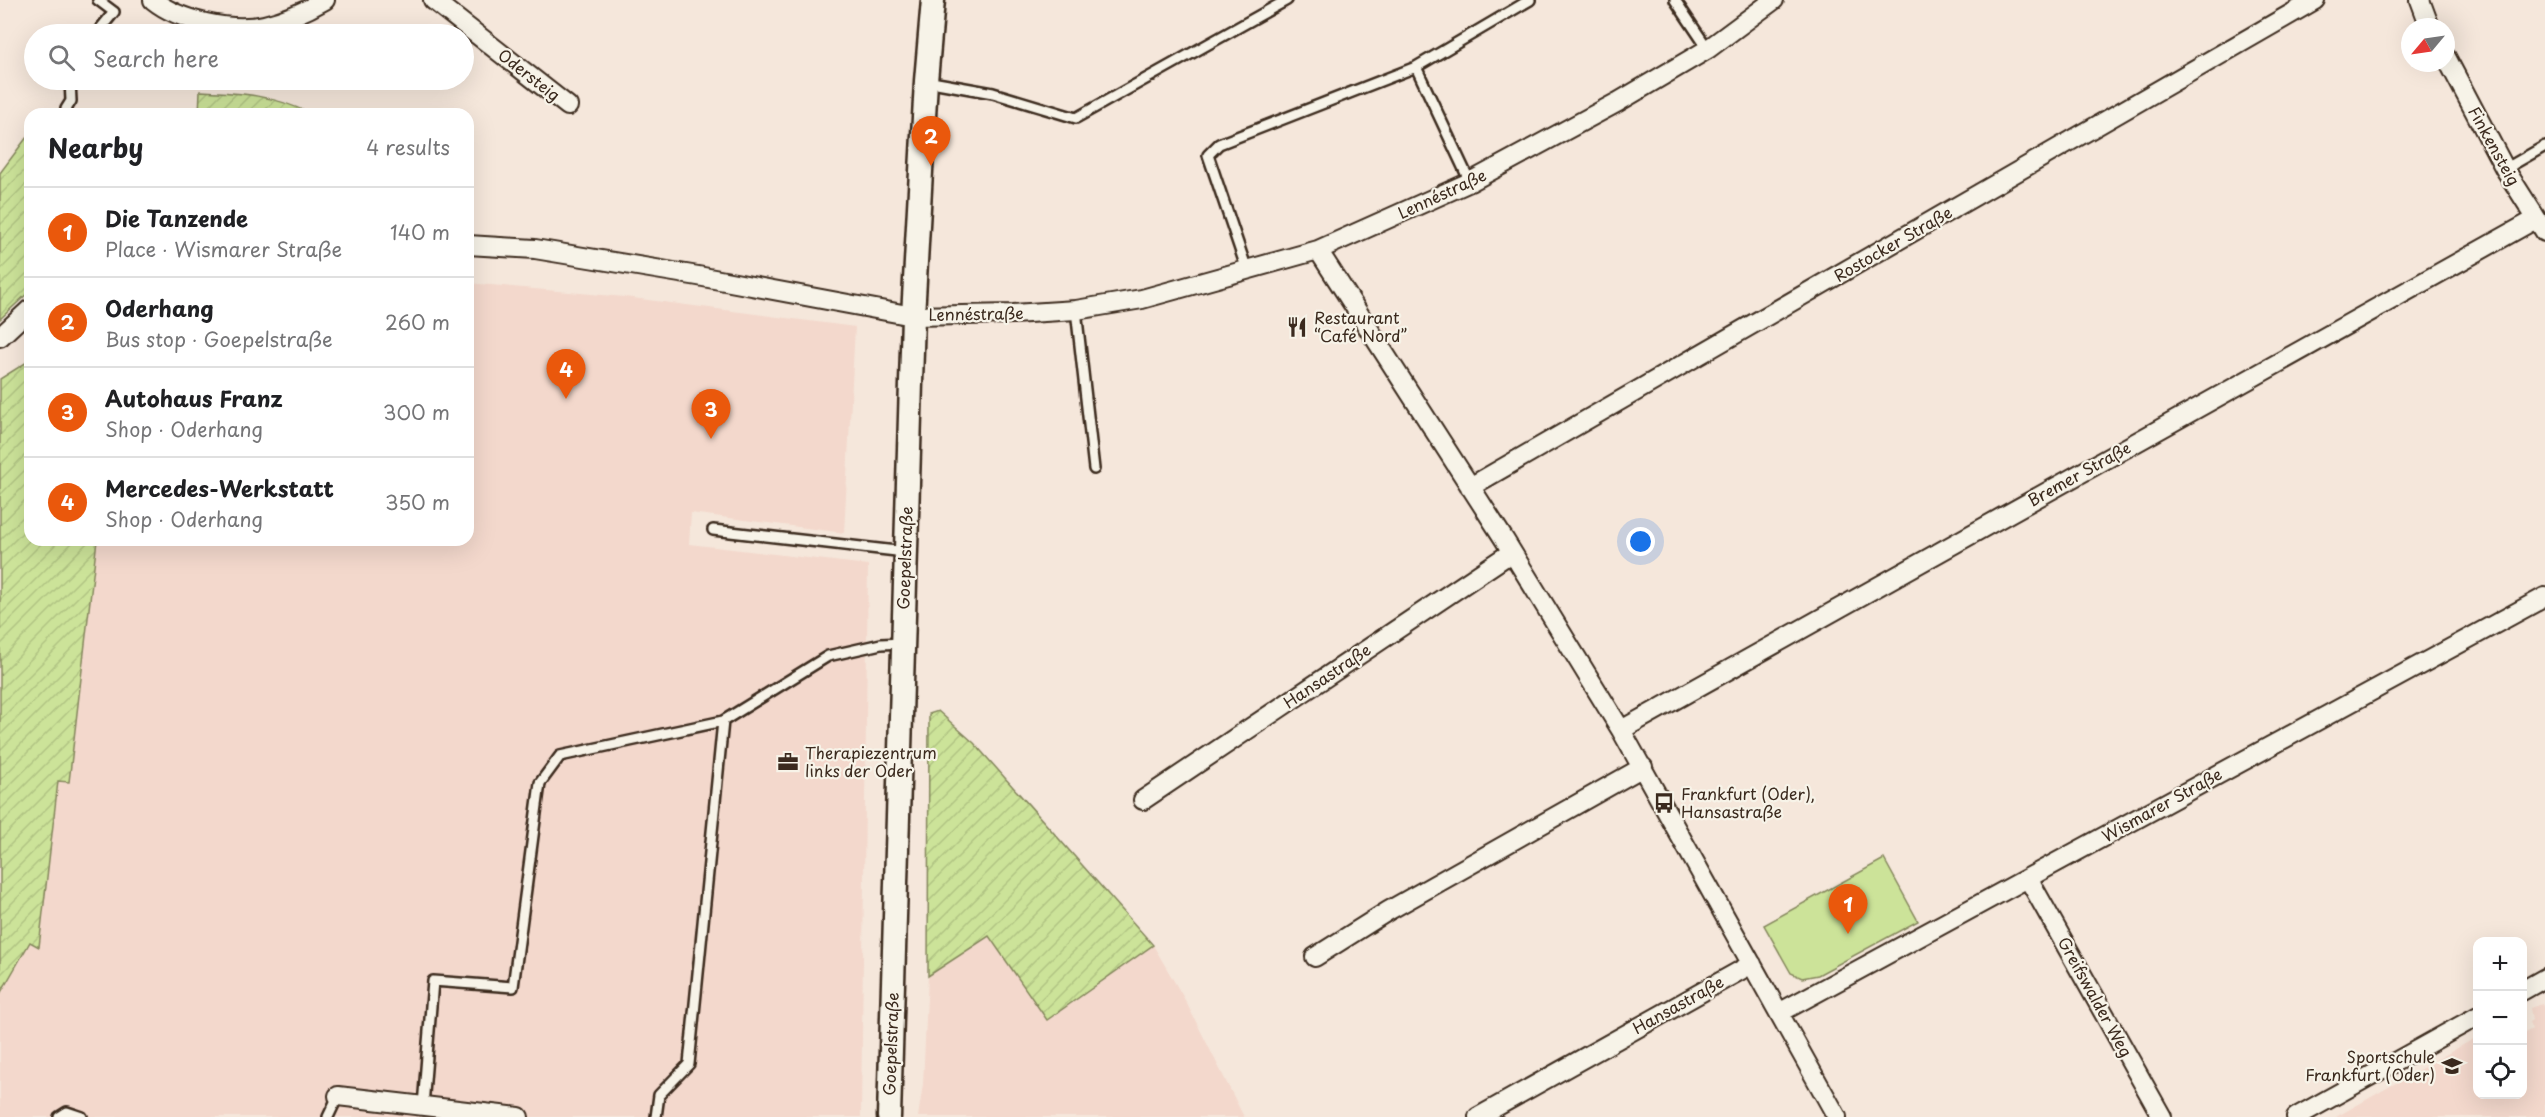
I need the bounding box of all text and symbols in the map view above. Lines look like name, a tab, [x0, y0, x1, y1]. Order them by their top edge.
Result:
north arrow	[2401, 18, 2455, 72]
search box	[24, 24, 474, 90]
icon: search	[45, 41, 78, 74]
text: Search here	[93, 41, 219, 74]
street label: Odersteig	[493, 42, 566, 106]
street label: Finkensteig	[2463, 101, 2527, 190]
pin: 2	[912, 116, 950, 166]
text: Nearby	[48, 128, 143, 167]
text: 4 results	[366, 132, 450, 162]
street label: Lennéstraße	[1393, 162, 1490, 224]
street label: Rostocker Straße	[1829, 200, 1956, 287]
text: Die Tanzende	[105, 201, 248, 234]
text: 1	[63, 217, 72, 247]
text: 140 m	[390, 217, 450, 247]
text: Place · Wismarer Straße	[105, 234, 342, 264]
text: Oderhang	[105, 291, 214, 324]
street label: Lennéstraße	[928, 300, 1024, 326]
place label: Restaurant “Café Nord”	[1314, 305, 1407, 347]
text: 2	[60, 307, 75, 337]
text: 260 m	[385, 307, 450, 337]
restaurant icon: Restaurant “Café Nord”	[1285, 315, 1309, 339]
text: Bus stop · Goepelstraße	[105, 324, 333, 354]
pin: 4	[546, 350, 586, 399]
text: Autohaus Franz	[105, 381, 283, 414]
pin: 3	[692, 390, 730, 439]
text: 3	[61, 397, 74, 427]
text: 300 m	[383, 397, 450, 427]
text: Shop · Oderhang	[105, 414, 263, 444]
street label: Bremer Straße	[2023, 435, 2134, 511]
text: Mercedes-Werkstatt	[105, 471, 334, 504]
text: 4	[61, 487, 74, 517]
text: 350 m	[385, 487, 450, 517]
text: Shop · Oderhang	[105, 504, 263, 534]
street label: Goepelstraße	[890, 506, 918, 610]
your location	[1626, 527, 1655, 556]
street label: Hansastraße	[1278, 637, 1375, 713]
place label: Therapiezentrum links der Oder	[805, 740, 937, 782]
office icon: Therapiezentrum links der Oder	[776, 750, 800, 774]
street label: Wismarer Straße	[2097, 761, 2226, 847]
place label: Frankfurt (Oder), Hansastraße	[1681, 781, 1815, 823]
bus stop icon: Frankfurt (Oder), Hansastraße	[1652, 791, 1676, 815]
pin: 1	[1828, 884, 1868, 934]
street label: Greifswalder Weg	[2053, 932, 2139, 1061]
map controls	[2473, 937, 2527, 1099]
button: +	[2473, 937, 2527, 991]
street label: Hansastraße	[1628, 969, 1728, 1039]
button: −	[2473, 991, 2527, 1045]
street label: Goepelstraße	[876, 992, 904, 1096]
place label: Sportschule Frankfurt (Oder)	[2305, 1044, 2435, 1086]
button: locate	[2473, 1045, 2527, 1099]
school or university icon: Sportschule Frankfurt (Oder)	[2440, 1054, 2464, 1078]

